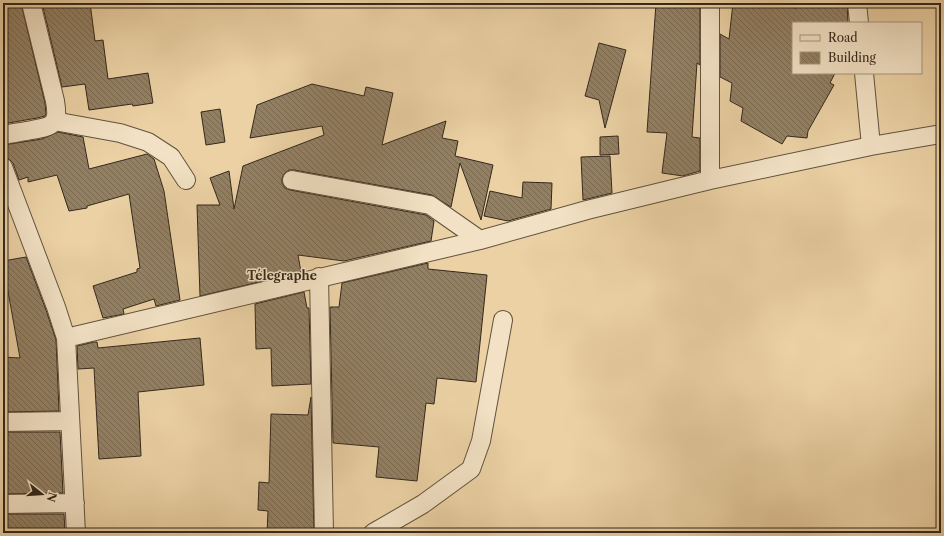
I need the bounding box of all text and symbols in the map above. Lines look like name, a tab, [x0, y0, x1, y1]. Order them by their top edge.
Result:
legend	[792, 22, 922, 74]
text: Road	[828, 30, 858, 45]
text: Building	[828, 50, 876, 65]
district label: Télegraphe	[247, 268, 317, 283]
north arrow	[22, 474, 62, 514]
text: N	[43, 490, 60, 504]

